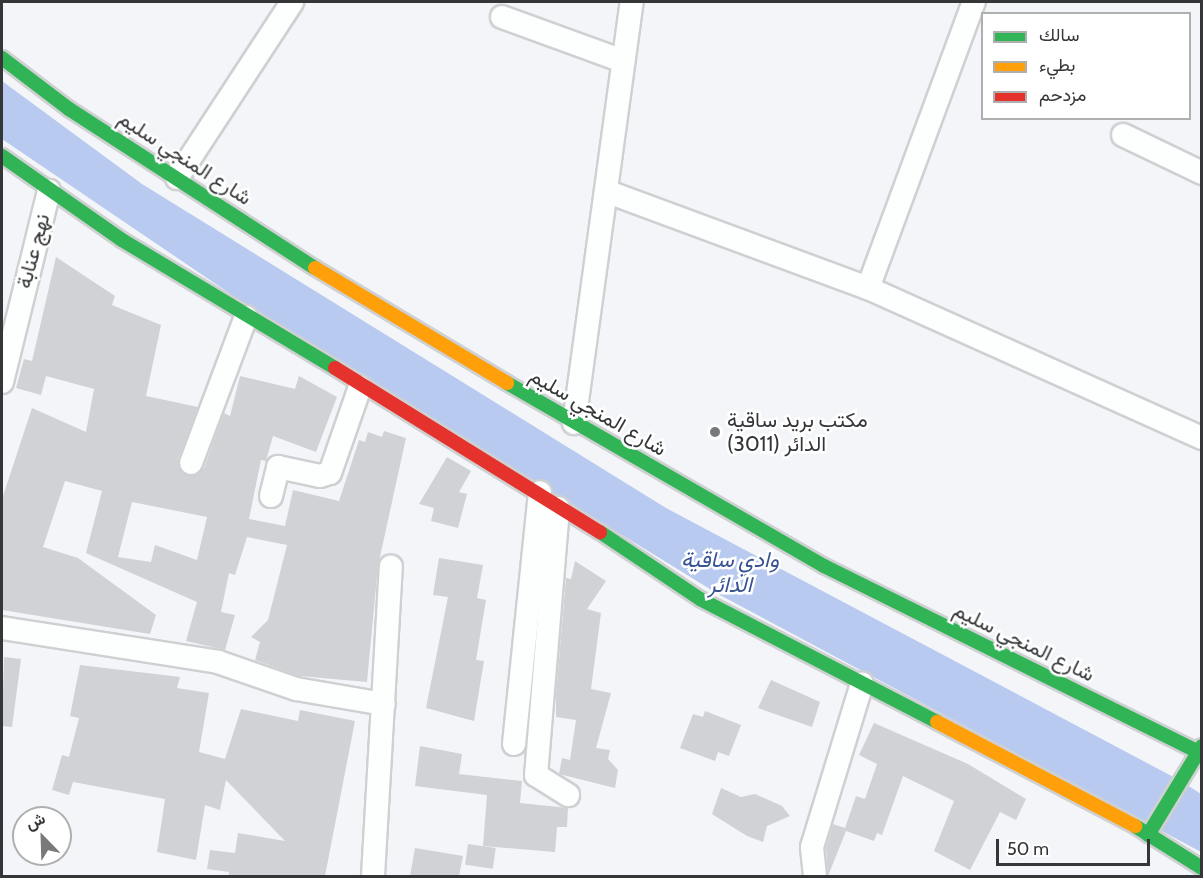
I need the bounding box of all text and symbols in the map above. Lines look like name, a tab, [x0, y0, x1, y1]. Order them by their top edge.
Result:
legend	[981, 12, 1191, 120]
text: سالك	[1039, 24, 1079, 46]
text: بطيء	[1039, 54, 1075, 76]
text: مزدحم	[1039, 84, 1086, 106]
street label: شارع المنجي سليم	[114, 106, 256, 210]
street label: نهج عنابة	[11, 211, 55, 291]
street label: شارع المنجي سليم	[525, 363, 671, 461]
place label: مكتب بريد ساقية الدائر (3011)	[727, 407, 868, 457]
marker: مكتب بريد ساقية الدائر (3011)	[708, 425, 722, 439]
water label: وادي ساقية الدائر	[681, 546, 779, 598]
street label: شارع المنجي سليم	[949, 597, 1099, 687]
north arrow	[12, 806, 72, 866]
text: ش	[23, 808, 48, 833]
scale bar	[999, 827, 1154, 865]
text: 50 m	[1007, 838, 1049, 860]

